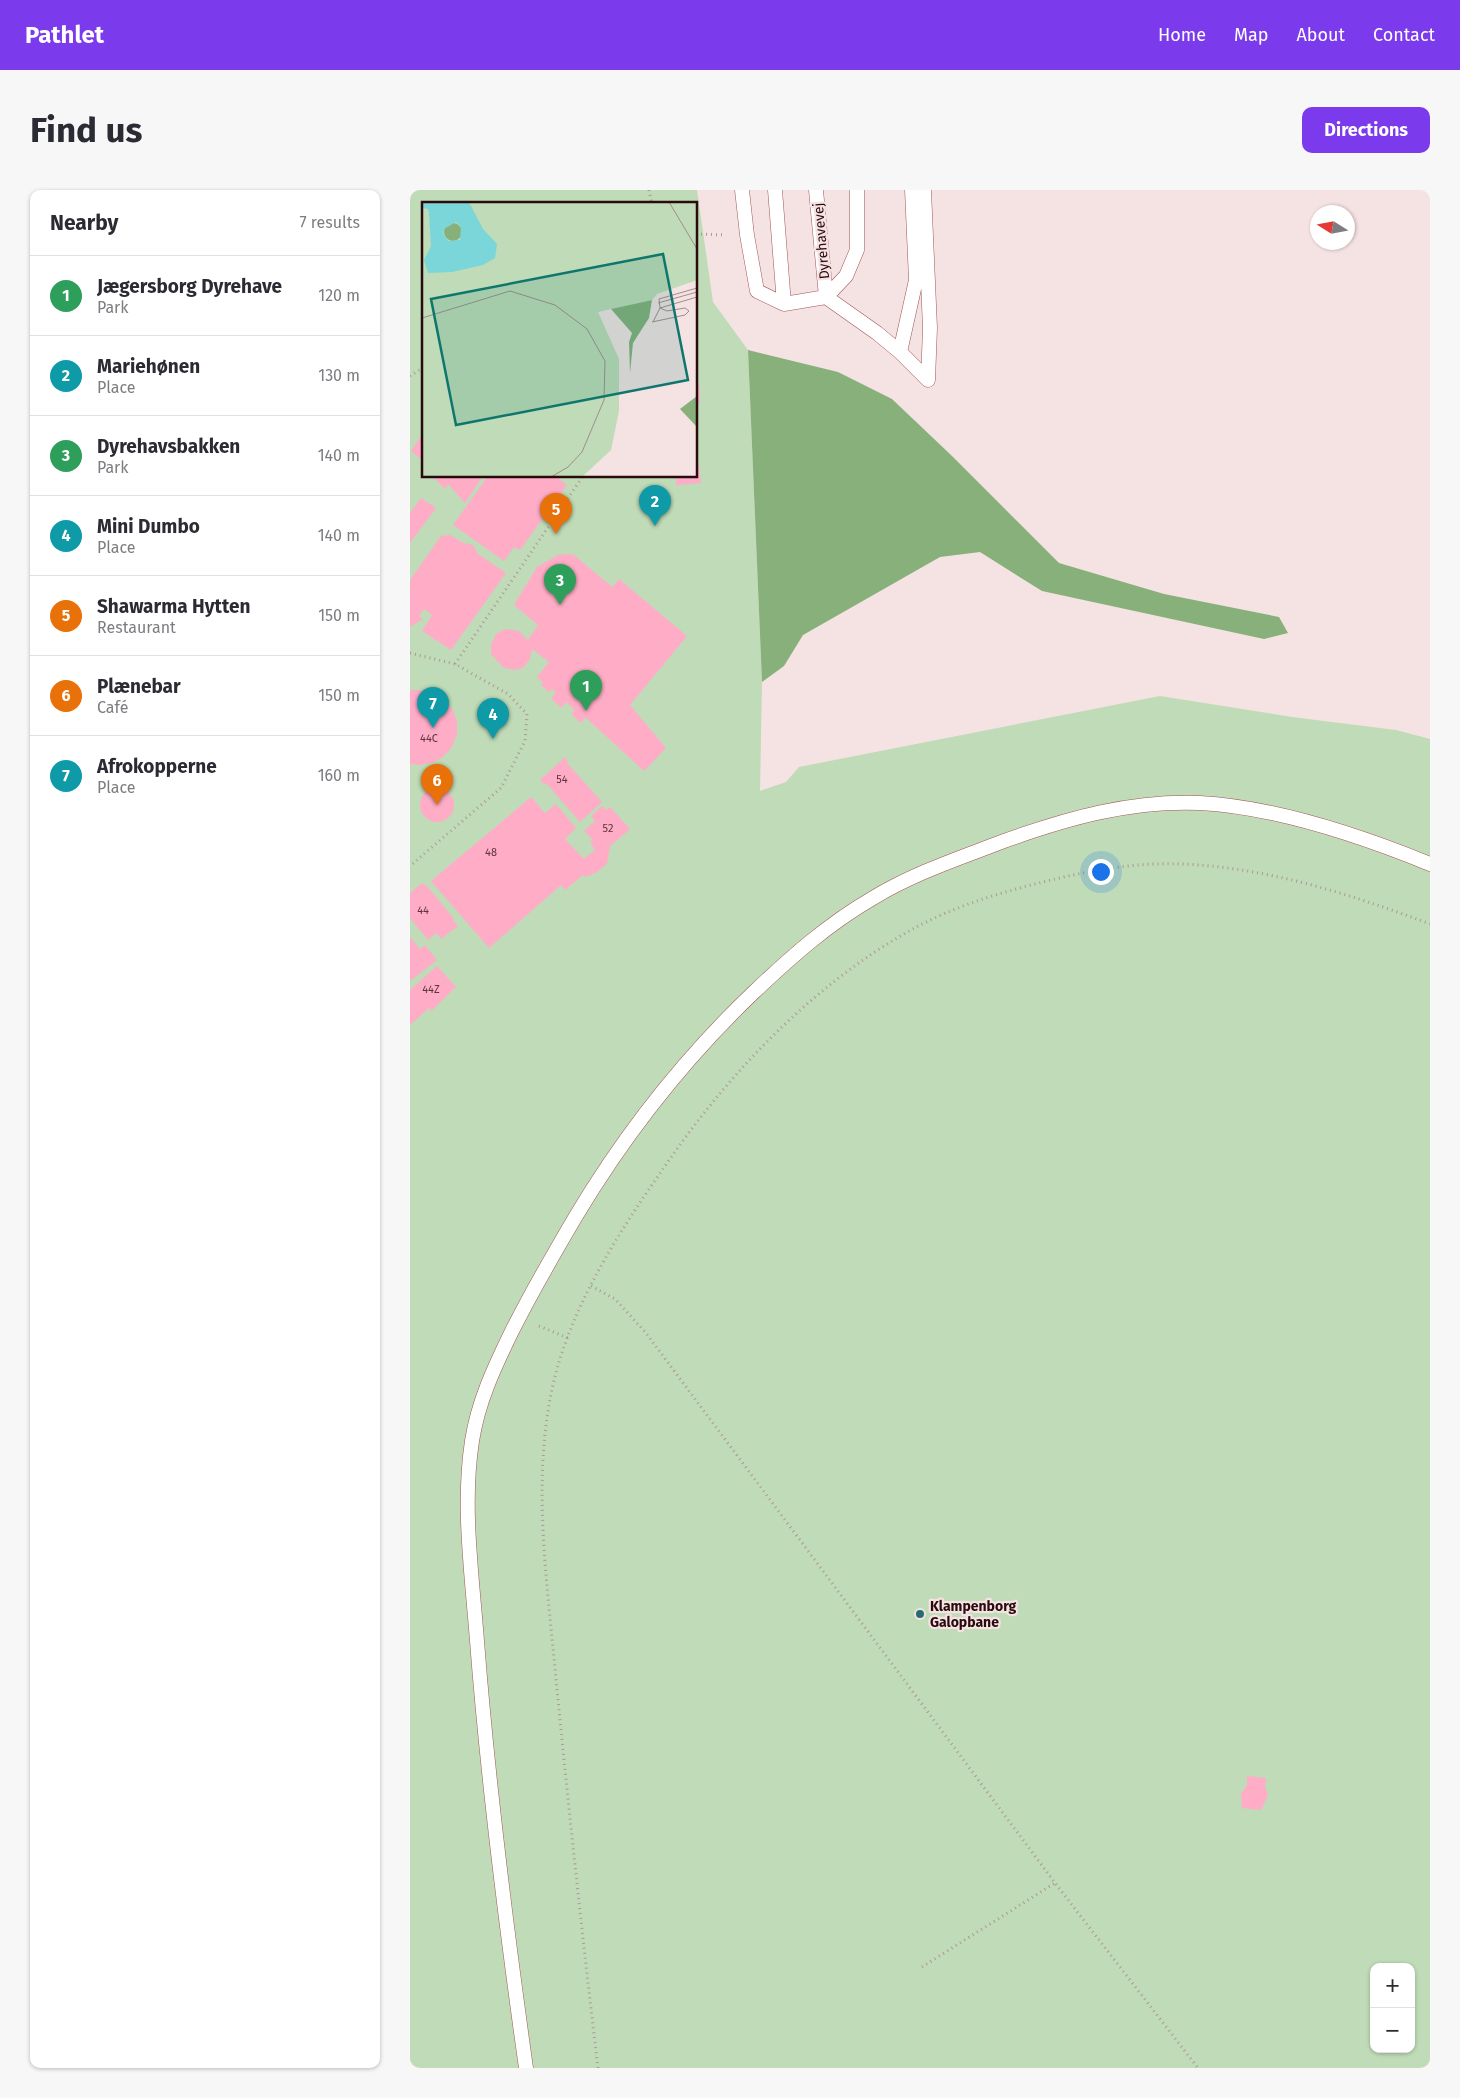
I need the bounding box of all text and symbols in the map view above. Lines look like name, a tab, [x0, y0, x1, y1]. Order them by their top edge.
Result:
text: Pathlet	[25, 21, 104, 49]
text: Home	[1158, 24, 1206, 46]
text: Map	[1234, 24, 1268, 46]
text: About	[1296, 24, 1345, 46]
text: Contact	[1373, 24, 1435, 46]
button: Directions	[1302, 107, 1430, 153]
text: Find us	[30, 109, 142, 151]
inset map	[422, 202, 698, 478]
street label: Dyrehavevej	[810, 202, 833, 280]
north arrow	[1310, 205, 1355, 250]
text: Nearby	[50, 210, 118, 236]
text: 7 results	[300, 213, 360, 232]
text: Jægersborg Dyrehave	[97, 275, 282, 298]
text: 1	[62, 286, 70, 305]
text: 120 m	[318, 286, 360, 305]
text: Park	[97, 298, 129, 317]
text: Mariehønen	[97, 355, 200, 378]
text: 2	[62, 366, 70, 385]
text: 130 m	[318, 366, 360, 385]
text: Place	[97, 378, 136, 397]
text: Dyrehavsbakken	[97, 435, 240, 458]
text: 3	[62, 446, 70, 465]
text: 140 m	[318, 446, 360, 465]
text: Park	[97, 458, 129, 477]
pin: 2	[639, 485, 671, 526]
pin: 5	[540, 493, 572, 534]
text: Mini Dumbo	[97, 515, 200, 538]
text: 4	[61, 526, 71, 545]
text: 140 m	[318, 526, 360, 545]
text: Place	[97, 538, 136, 557]
pin: 3	[544, 564, 576, 605]
text: Shawarma Hytten	[97, 595, 250, 618]
text: 5	[62, 606, 70, 625]
text: 150 m	[318, 606, 360, 625]
text: Restaurant	[97, 618, 176, 637]
pin: 1	[570, 670, 602, 711]
text: Plænebar	[97, 675, 181, 698]
text: 6	[61, 686, 71, 705]
text: 150 m	[318, 686, 360, 705]
pin: 7	[417, 687, 449, 728]
text: Café	[97, 698, 128, 717]
pin: 4	[477, 698, 509, 739]
house number: 44C	[420, 732, 438, 745]
text: Afrokopperne	[97, 755, 217, 778]
pin: 6	[421, 764, 453, 805]
text: 7	[62, 766, 70, 785]
text: 160 m	[318, 766, 360, 785]
house number: 54	[556, 773, 568, 786]
text: Place	[97, 778, 136, 797]
house number: 52	[603, 822, 613, 835]
house number: 48	[485, 846, 497, 859]
your location	[1088, 859, 1114, 885]
house number: 44	[417, 904, 429, 917]
house number: 44Z	[422, 983, 440, 996]
place label: Klampenborg Galopbane	[930, 1598, 1017, 1631]
marker: Klampenborg Galopbane	[914, 1608, 926, 1620]
map controls	[1370, 1963, 1415, 2053]
button: +	[1370, 1963, 1415, 2008]
button: −	[1370, 2008, 1415, 2053]

